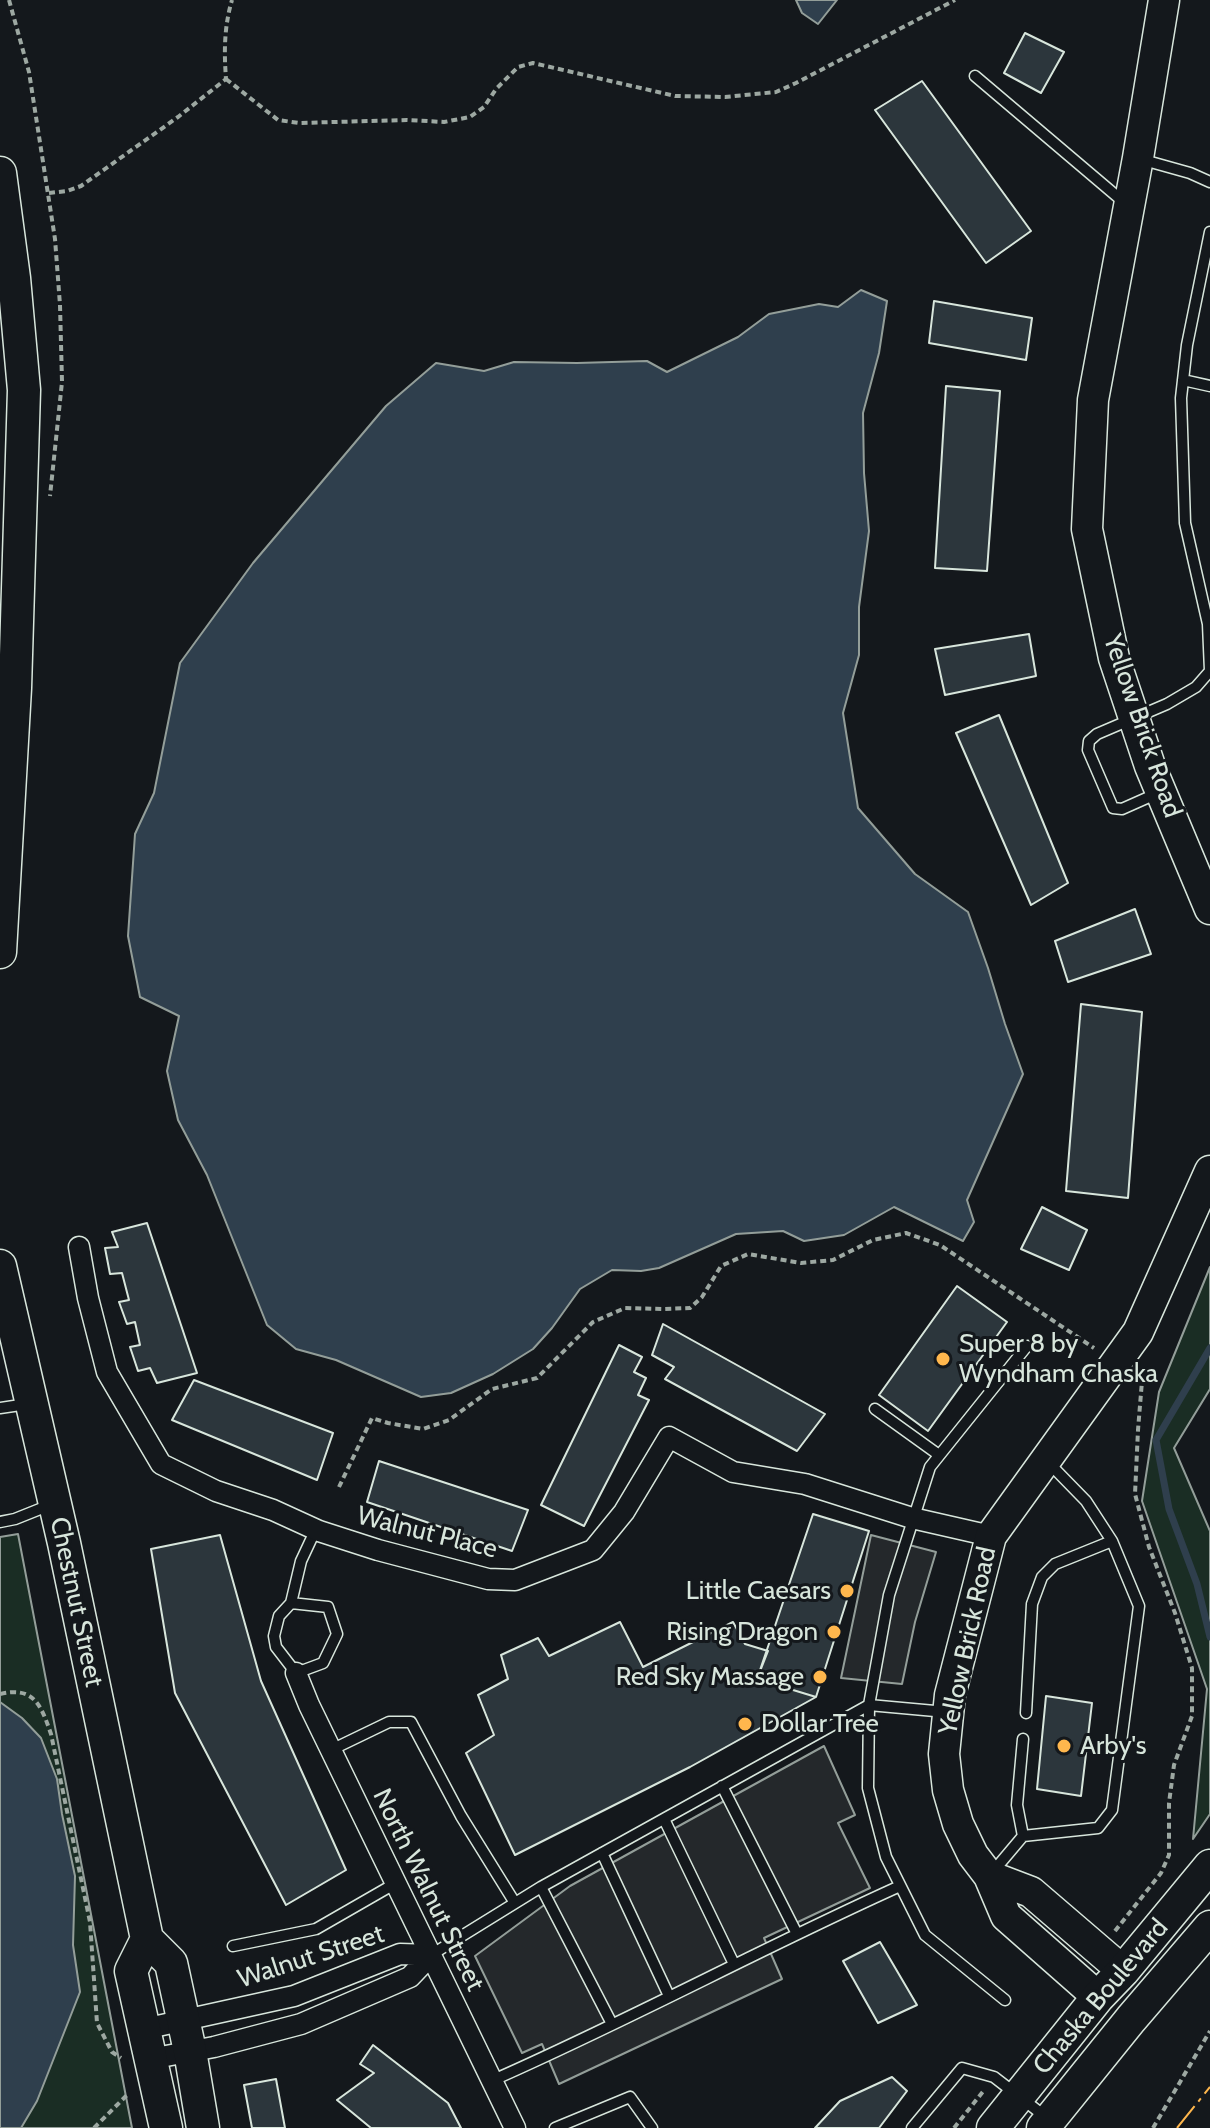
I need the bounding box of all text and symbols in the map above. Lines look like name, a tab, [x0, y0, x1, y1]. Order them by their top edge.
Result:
street label: Yellow Brick Road	[1096, 630, 1188, 822]
place label: Super 8 by Wyndham Chaska	[959, 1328, 1158, 1390]
marker: Super 8 by Wyndham Chaska	[934, 1350, 952, 1368]
street label: Walnut Place	[354, 1501, 500, 1565]
street label: Chestnut Street	[43, 1514, 109, 1690]
street label: Yellow Brick Road	[933, 1544, 1003, 1738]
place label: Little Caesars	[686, 1575, 831, 1607]
marker: Little Caesars	[838, 1582, 856, 1600]
place label: Rising Dragon	[666, 1616, 818, 1648]
marker: Rising Dragon	[825, 1623, 843, 1641]
place label: Red Sky Massage	[616, 1661, 804, 1693]
marker: Red Sky Massage	[811, 1668, 829, 1686]
place label: Dollar Tree	[761, 1708, 879, 1740]
marker: Dollar Tree	[736, 1715, 754, 1733]
place label: Arby's	[1080, 1730, 1146, 1762]
marker: Arby's	[1055, 1737, 1073, 1755]
street label: North Walnut Street	[366, 1784, 490, 1996]
street label: Chaska Boulevard	[1027, 1913, 1175, 2081]
street label: Walnut Street	[234, 1919, 388, 1995]

